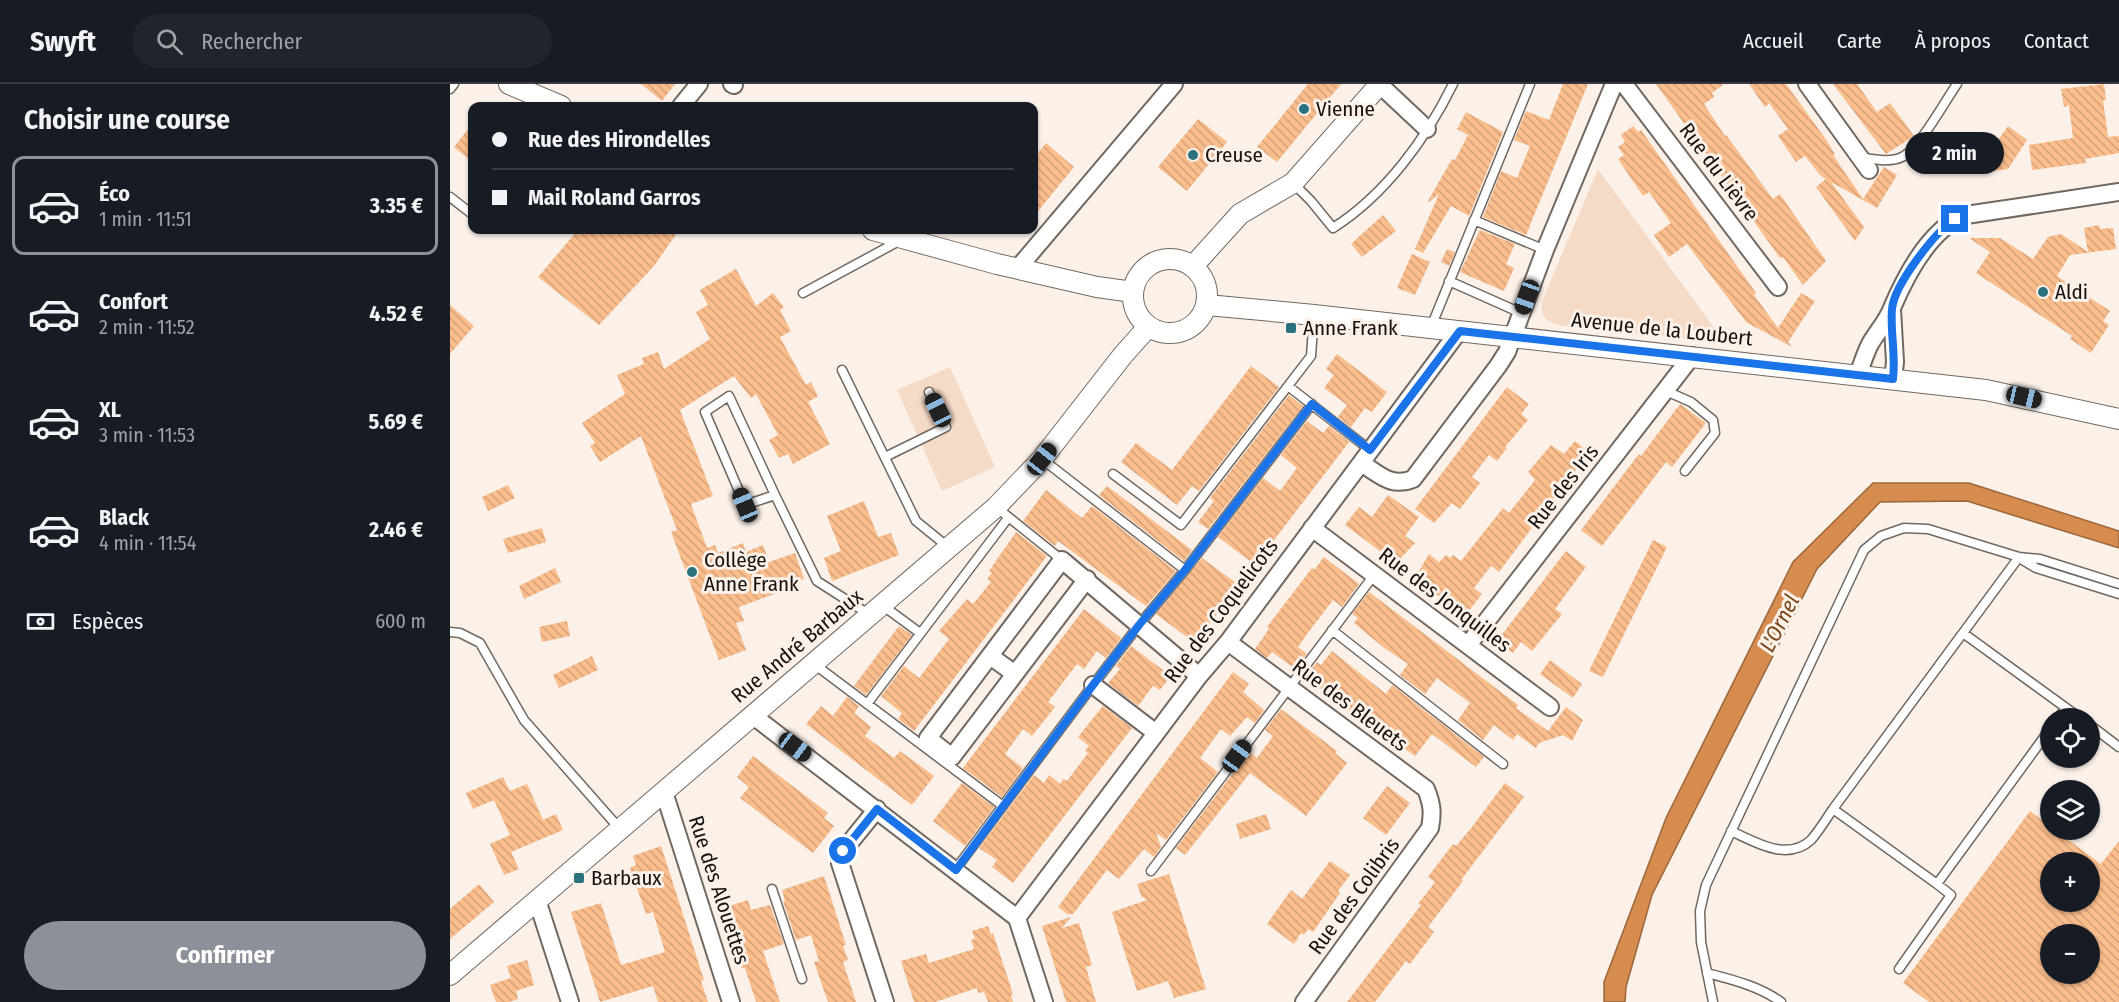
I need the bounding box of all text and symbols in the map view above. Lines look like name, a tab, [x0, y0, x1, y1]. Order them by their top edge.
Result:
search box	[132, 14, 552, 68]
text: Swyft	[30, 25, 96, 58]
icon: search	[153, 25, 186, 58]
text: Rechercher	[201, 28, 302, 55]
text: Accueil	[1743, 28, 1804, 54]
text: Carte	[1837, 28, 1882, 54]
text: À propos	[1915, 28, 1991, 54]
text: Contact	[2024, 28, 2089, 54]
place label: Vienne	[1316, 96, 1375, 122]
marker: Vienne	[1297, 102, 1311, 116]
text: Choisir une course	[24, 104, 230, 136]
street label: Rue du Lièvre	[1674, 118, 1764, 226]
text: Rue des Hirondelles	[528, 126, 710, 153]
callout: 2 min	[1906, 132, 2005, 174]
text: 2 min	[1932, 141, 1977, 165]
place label: Creuse	[1205, 142, 1263, 168]
marker: Creuse	[1186, 148, 1200, 162]
icon: car	[27, 179, 81, 233]
text: Éco	[99, 180, 130, 207]
text: Mail Roland Garros	[528, 184, 701, 211]
text: 3.35 €	[370, 192, 423, 219]
route end	[1941, 205, 1968, 232]
text: 1 min · 11:51	[99, 207, 192, 231]
car	[1512, 277, 1542, 317]
place label: Aldi	[2055, 279, 2088, 305]
marker: Aldi	[2036, 285, 2050, 299]
icon: car	[27, 287, 81, 341]
text: Confort	[99, 288, 168, 315]
text: 4.52 €	[369, 300, 423, 327]
street label: Avenue de la Loubert	[1570, 307, 1754, 351]
text: 2 min · 11:52	[99, 315, 195, 339]
place label: Anne Frank	[1303, 315, 1398, 341]
marker: Anne Frank	[1284, 321, 1298, 335]
car	[2004, 384, 2044, 410]
car	[922, 390, 954, 430]
icon: car	[27, 395, 81, 449]
text: XL	[99, 396, 121, 423]
text: 5.69 €	[368, 408, 423, 435]
text: 3 min · 11:53	[99, 423, 195, 447]
car	[1024, 439, 1060, 479]
street label: Rue des Iris	[1522, 439, 1604, 535]
car	[730, 485, 760, 525]
icon: car	[27, 503, 81, 557]
text: Black	[99, 504, 149, 531]
text: 2.46 €	[369, 516, 423, 543]
text: 4 min · 11:54	[99, 531, 196, 555]
street label: Rue des Coquelicots	[1158, 534, 1284, 688]
street label: Rue des Jonquilles	[1374, 542, 1516, 658]
place label: Collège Anne Frank	[704, 547, 799, 597]
marker: Collège Anne Frank	[685, 565, 699, 579]
street label: Rue André Barbaux	[726, 583, 869, 709]
water label: L'Ornel	[1754, 590, 1805, 656]
icon: cash	[24, 605, 57, 638]
text: Espèces	[72, 608, 143, 635]
text: 600 m	[375, 609, 426, 633]
street label: Rue des Bleuets	[1287, 653, 1413, 757]
map controls	[2040, 708, 2100, 984]
button: locate	[2040, 708, 2100, 768]
car	[775, 729, 815, 765]
car	[1219, 736, 1255, 776]
button: layers	[2040, 780, 2100, 840]
street label: Rue des Alouettes	[683, 812, 755, 968]
street label: Rue des Colibris	[1303, 832, 1405, 960]
route start	[829, 837, 856, 864]
button: +	[2040, 852, 2100, 912]
place label: Barbaux	[591, 865, 662, 891]
marker: Barbaux	[572, 871, 586, 885]
button: Confirmer	[24, 921, 426, 990]
button: −	[2040, 924, 2100, 984]

